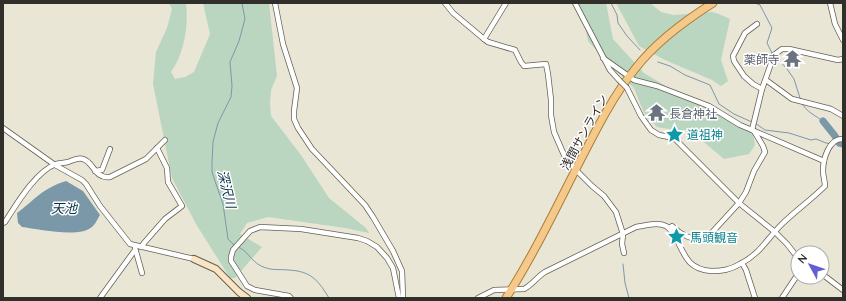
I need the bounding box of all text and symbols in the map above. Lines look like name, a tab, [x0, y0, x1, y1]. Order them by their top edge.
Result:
temple icon: 薬師寺	[783, 49, 803, 69]
place label: 薬師寺	[744, 52, 780, 67]
street label: 浅間サンライン	[557, 92, 611, 172]
temple icon: 長倉神社	[646, 103, 666, 123]
place label: 長倉神社	[669, 106, 717, 121]
place icon: 道祖神	[664, 124, 684, 144]
place label: 道祖神	[687, 127, 723, 142]
water label: 深沢川	[215, 168, 240, 212]
water label: 天池	[51, 200, 79, 216]
place icon: 馬頭観音	[667, 227, 687, 247]
place label: 馬頭観音	[690, 230, 738, 245]
north arrow	[790, 245, 830, 285]
text: N	[794, 251, 810, 266]

